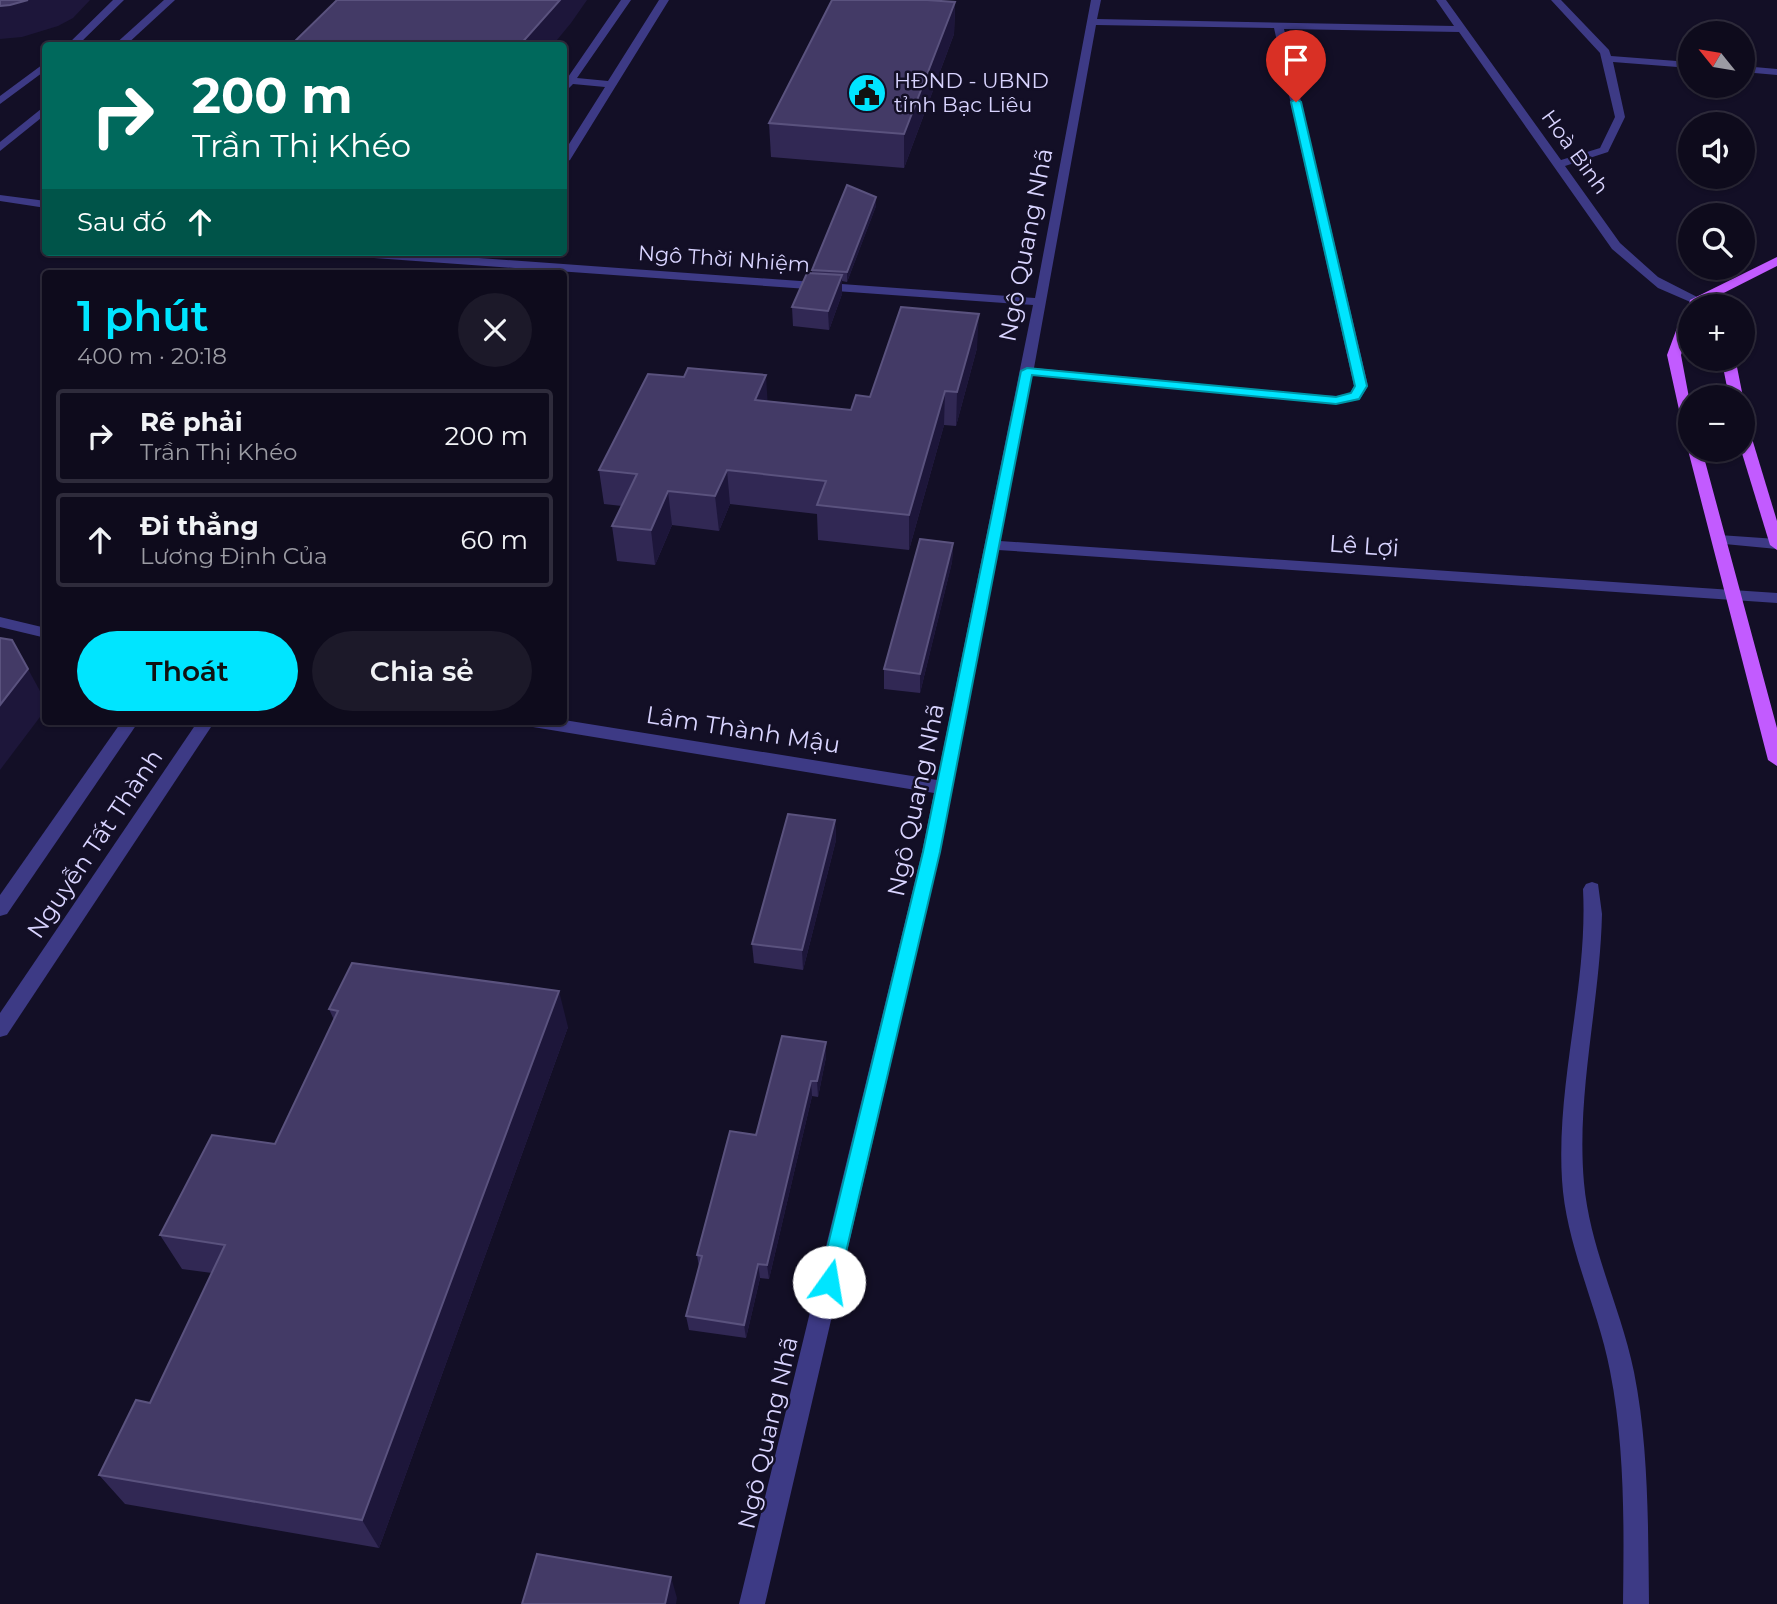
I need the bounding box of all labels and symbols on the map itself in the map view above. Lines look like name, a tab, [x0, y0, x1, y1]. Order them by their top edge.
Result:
north arrow	[1678, 21, 1755, 98]
pin	[1266, 30, 1326, 102]
place label: HĐND - UBND tỉnh Bạc Liêu	[894, 68, 1049, 117]
public building icon: HĐND - UBND tỉnh Bạc Liêu	[846, 72, 888, 114]
street label: Hoà Bình	[1537, 105, 1614, 199]
street label: Ngô Quang Nhã	[993, 146, 1058, 344]
street label: Ngô Thời Nhiệm	[637, 240, 811, 277]
street label: Lê Lợi	[1328, 529, 1400, 562]
street label: Lâm Thành Mậu	[644, 700, 842, 759]
street label: Ngô Quang Nhã	[881, 701, 950, 899]
street label: Nguyễn Tất Thành	[21, 744, 169, 944]
position arrow	[792, 1245, 866, 1319]
street label: Ngô Quang Nhã	[731, 1334, 804, 1532]

